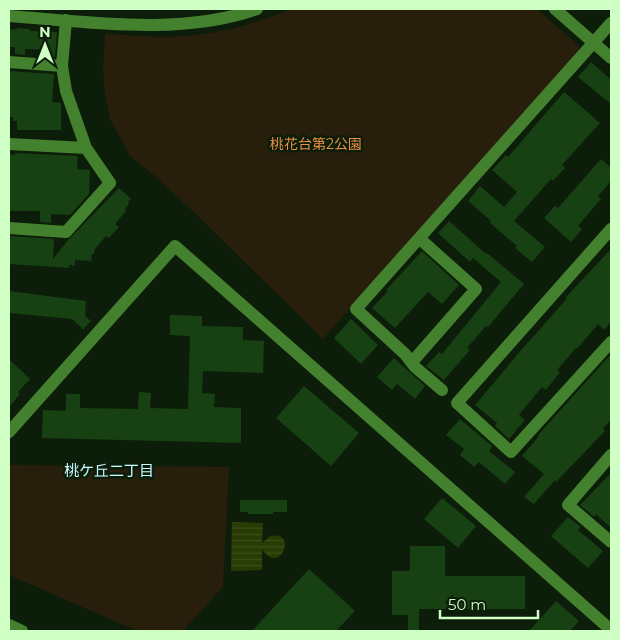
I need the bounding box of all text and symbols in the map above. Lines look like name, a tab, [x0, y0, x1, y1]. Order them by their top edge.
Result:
north arrow	[20, 20, 70, 70]
text: N	[39, 23, 51, 41]
park label: 桃花台第2公園	[270, 135, 362, 153]
district label: 桃ケ丘二丁目	[64, 461, 154, 480]
scale bar	[440, 588, 538, 620]
text: 50 m	[448, 595, 486, 614]

